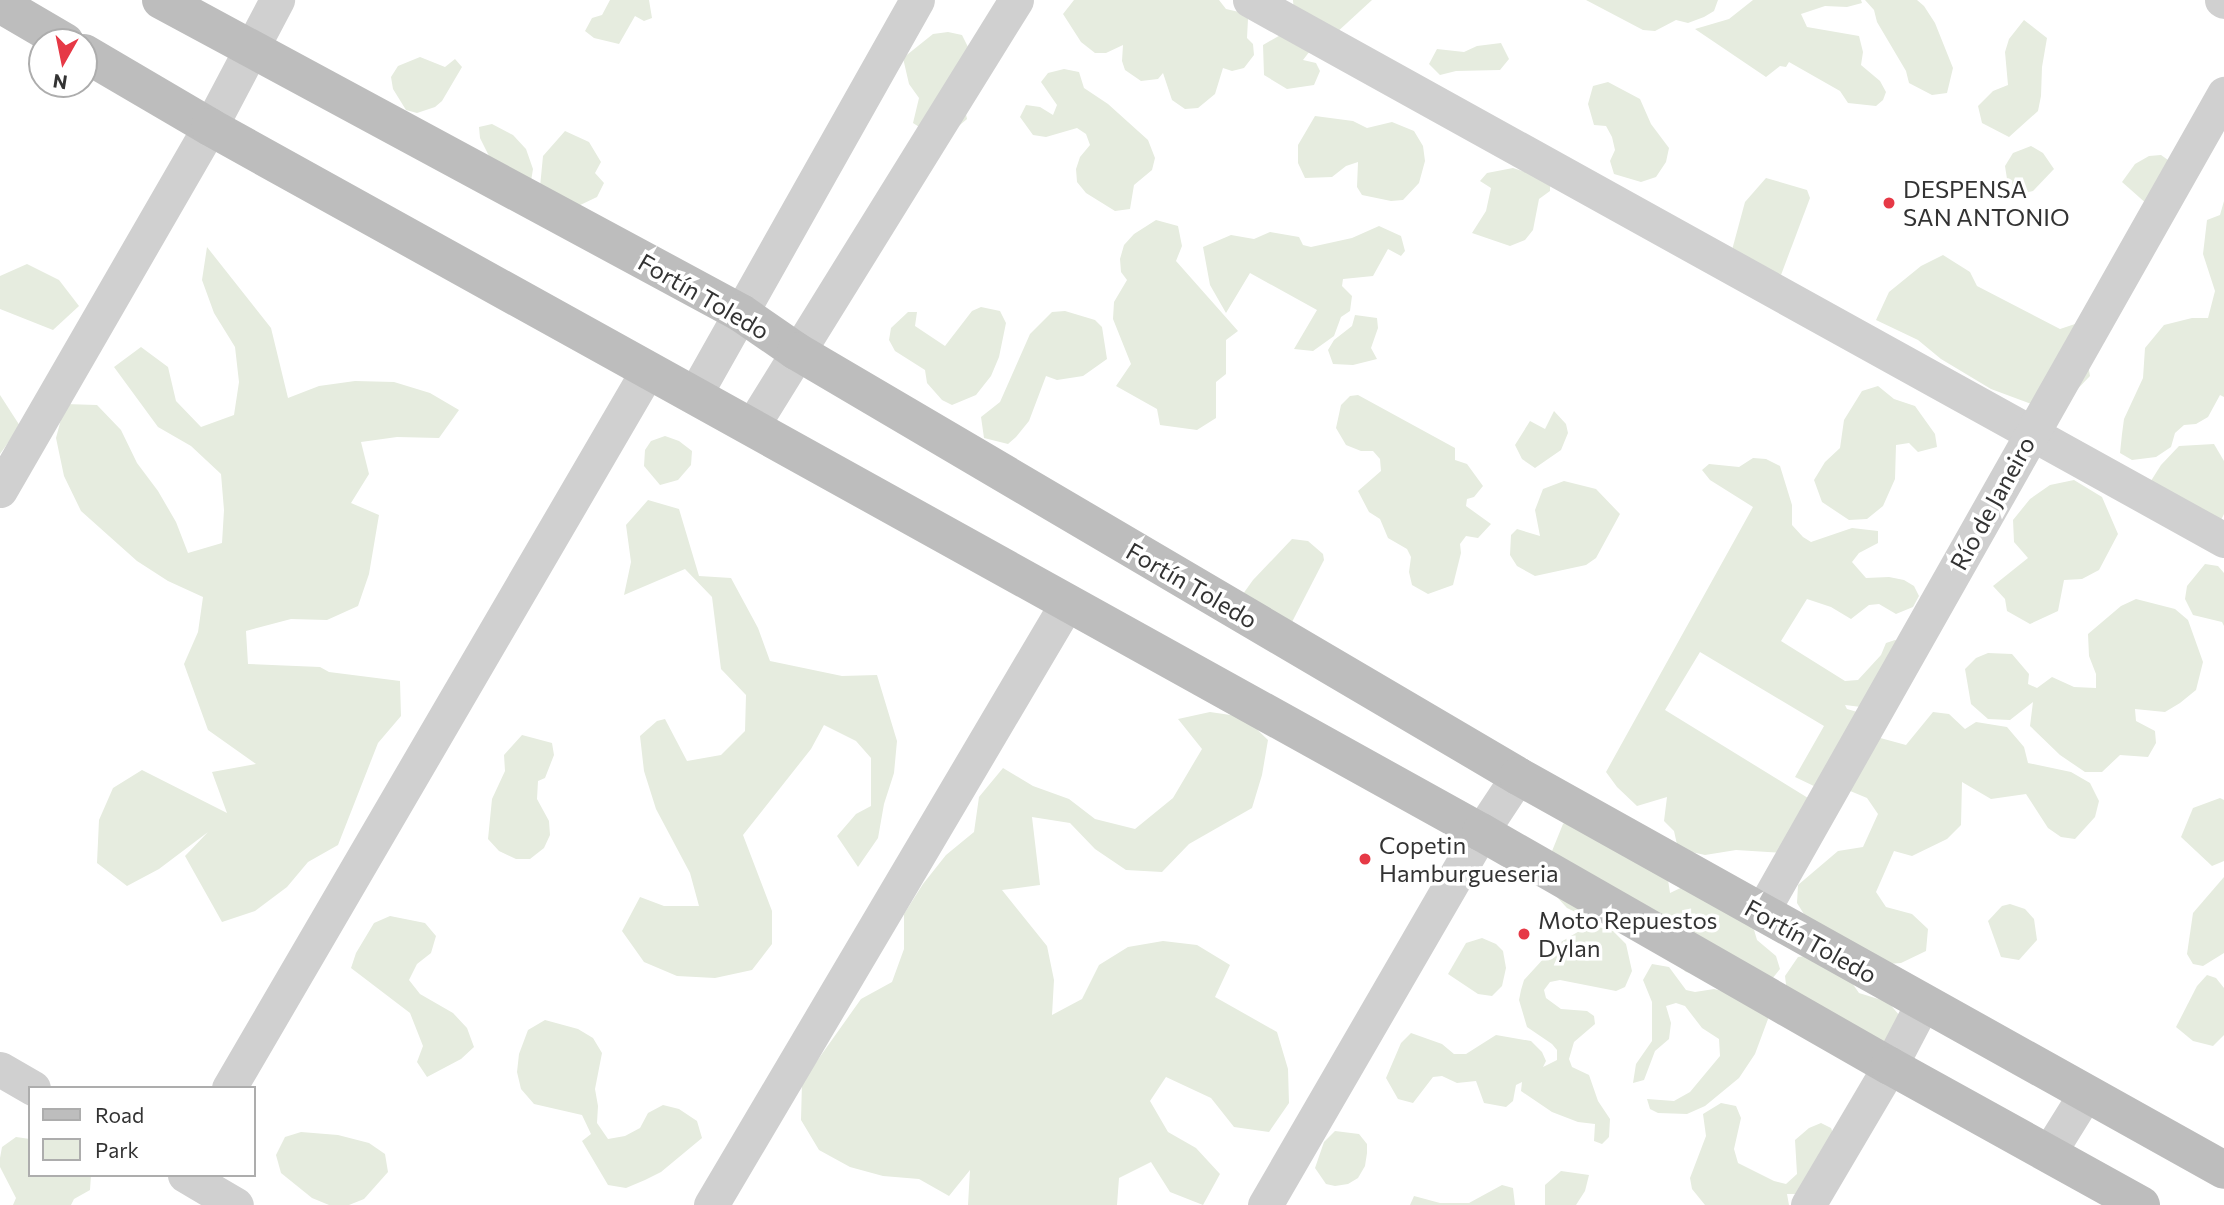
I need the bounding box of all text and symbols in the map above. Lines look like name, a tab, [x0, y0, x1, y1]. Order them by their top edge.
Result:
north arrow	[28, 28, 98, 98]
text: N	[51, 70, 69, 95]
place label: DESPENSA SAN ANTONIO	[1903, 175, 2070, 231]
marker: DESPENSA SAN ANTONIO	[1881, 195, 1897, 211]
street label: Fortín Toledo	[633, 247, 775, 345]
street label: Río de Janeiro	[1944, 431, 2040, 575]
street label: Fortín Toledo	[1121, 536, 1263, 634]
place label: Copetin Hamburgueseria	[1379, 831, 1559, 887]
marker: Copetin Hamburgueseria	[1357, 851, 1373, 867]
street label: Fortín Toledo	[1740, 893, 1882, 989]
place label: Moto Repuestos Dylan	[1538, 906, 1717, 962]
marker: Moto Repuestos Dylan	[1516, 926, 1532, 942]
legend	[28, 1086, 256, 1177]
text: Road	[95, 1102, 144, 1127]
text: Park	[95, 1137, 139, 1162]

